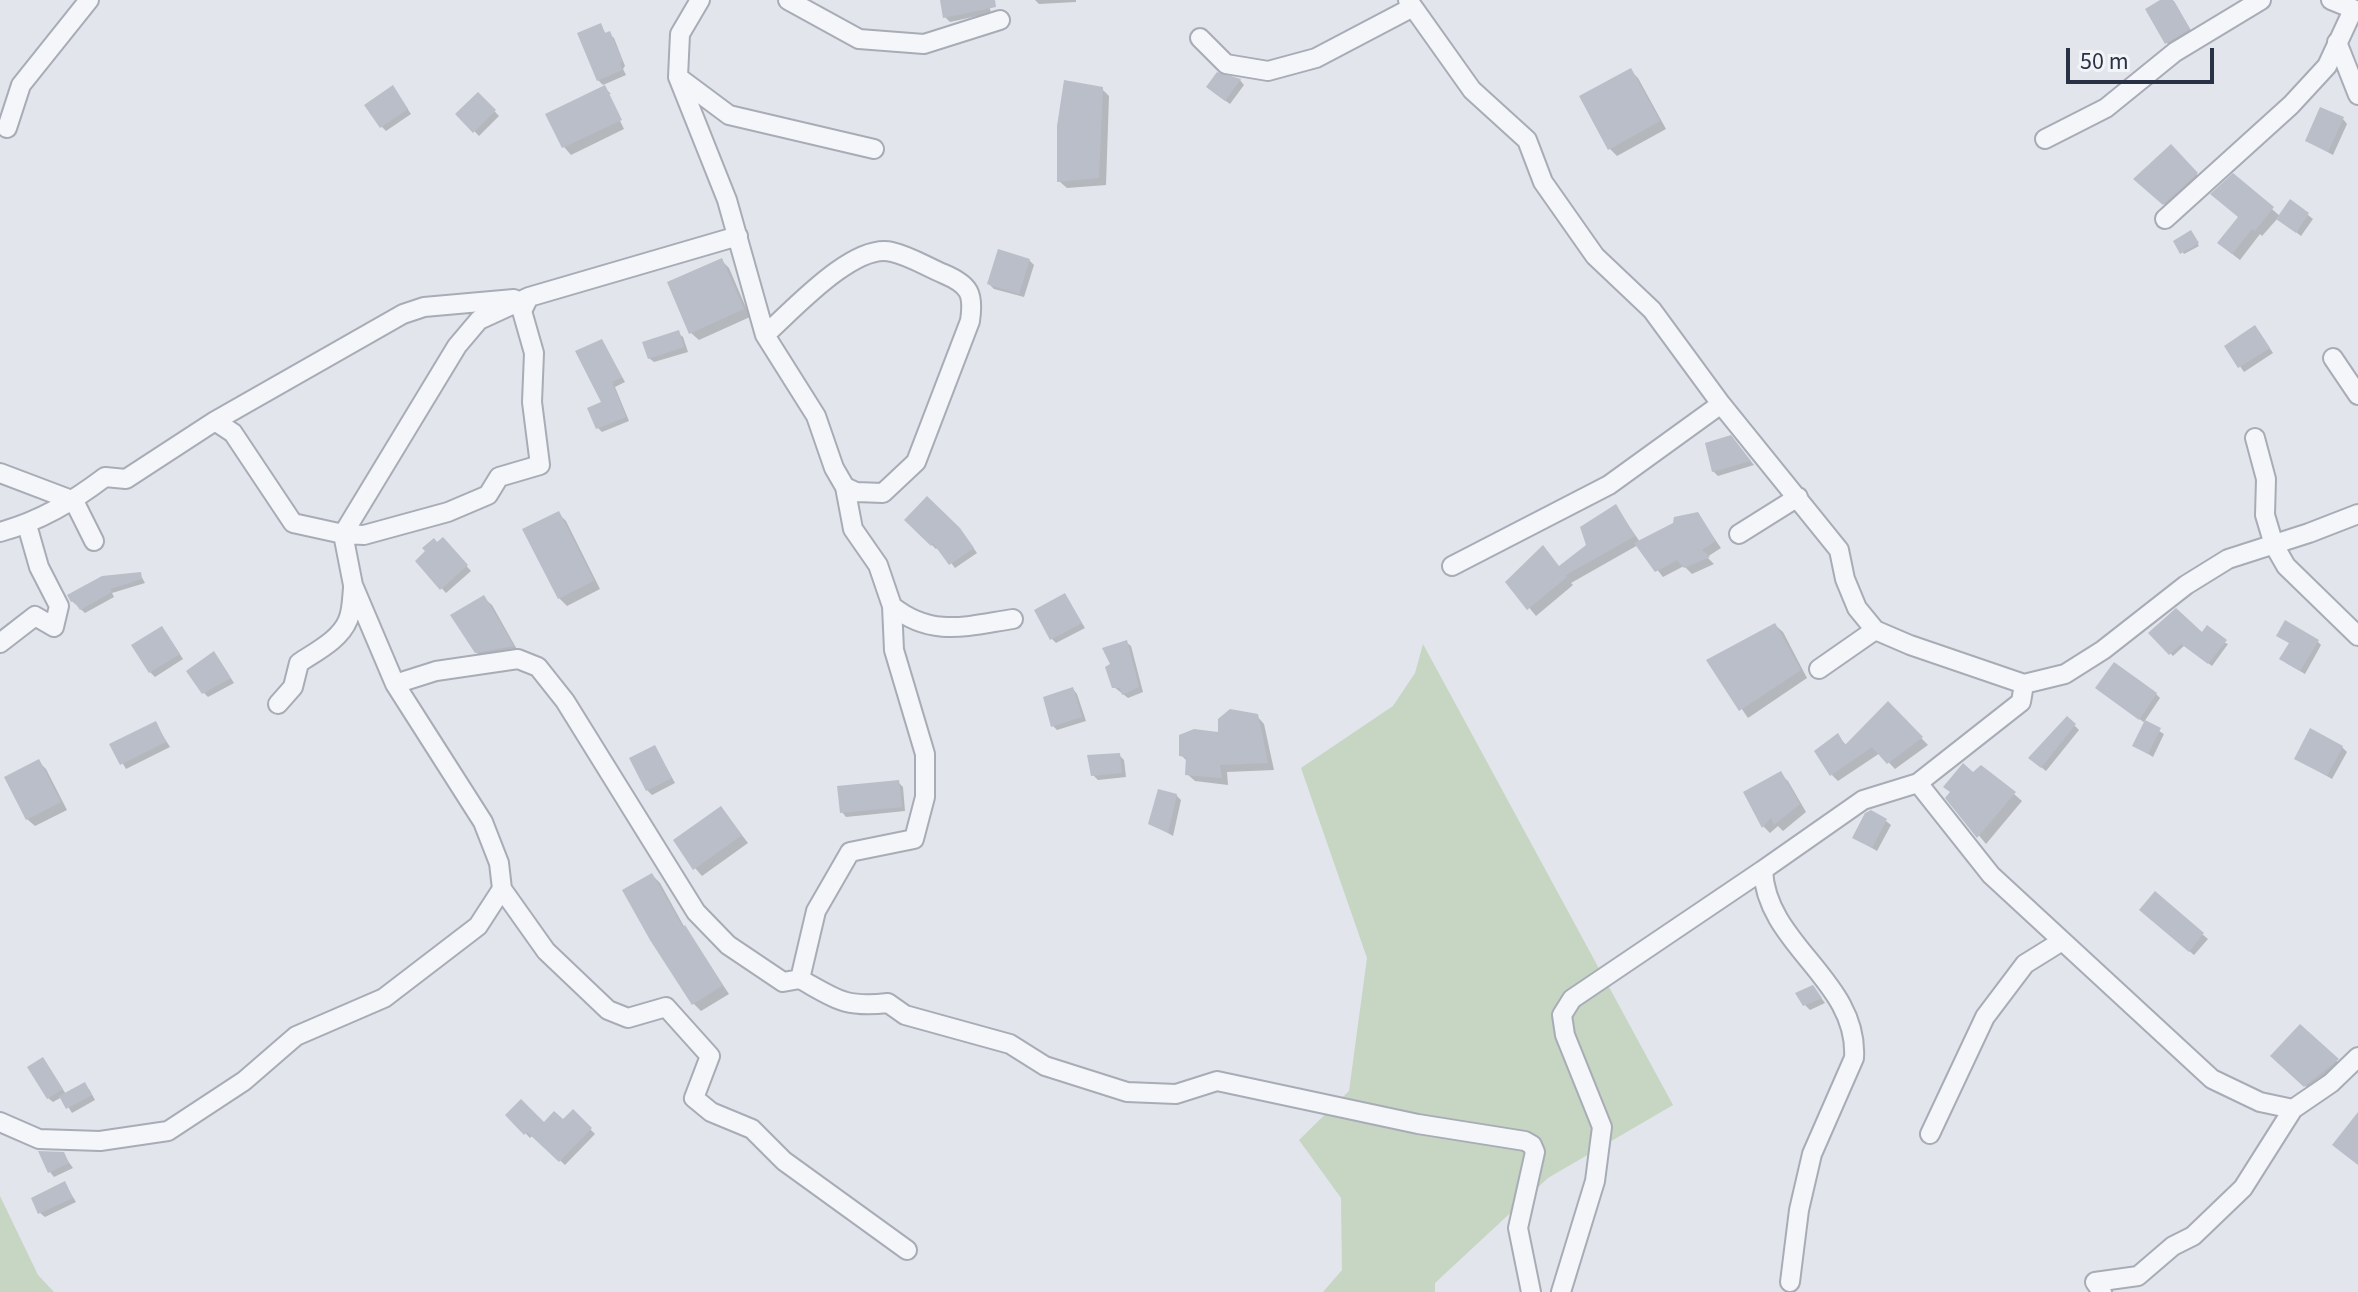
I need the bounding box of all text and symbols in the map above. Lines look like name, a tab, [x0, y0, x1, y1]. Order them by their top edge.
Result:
scale bar	[2070, 32, 2218, 82]
text: 50 m	[2080, 44, 2129, 79]

